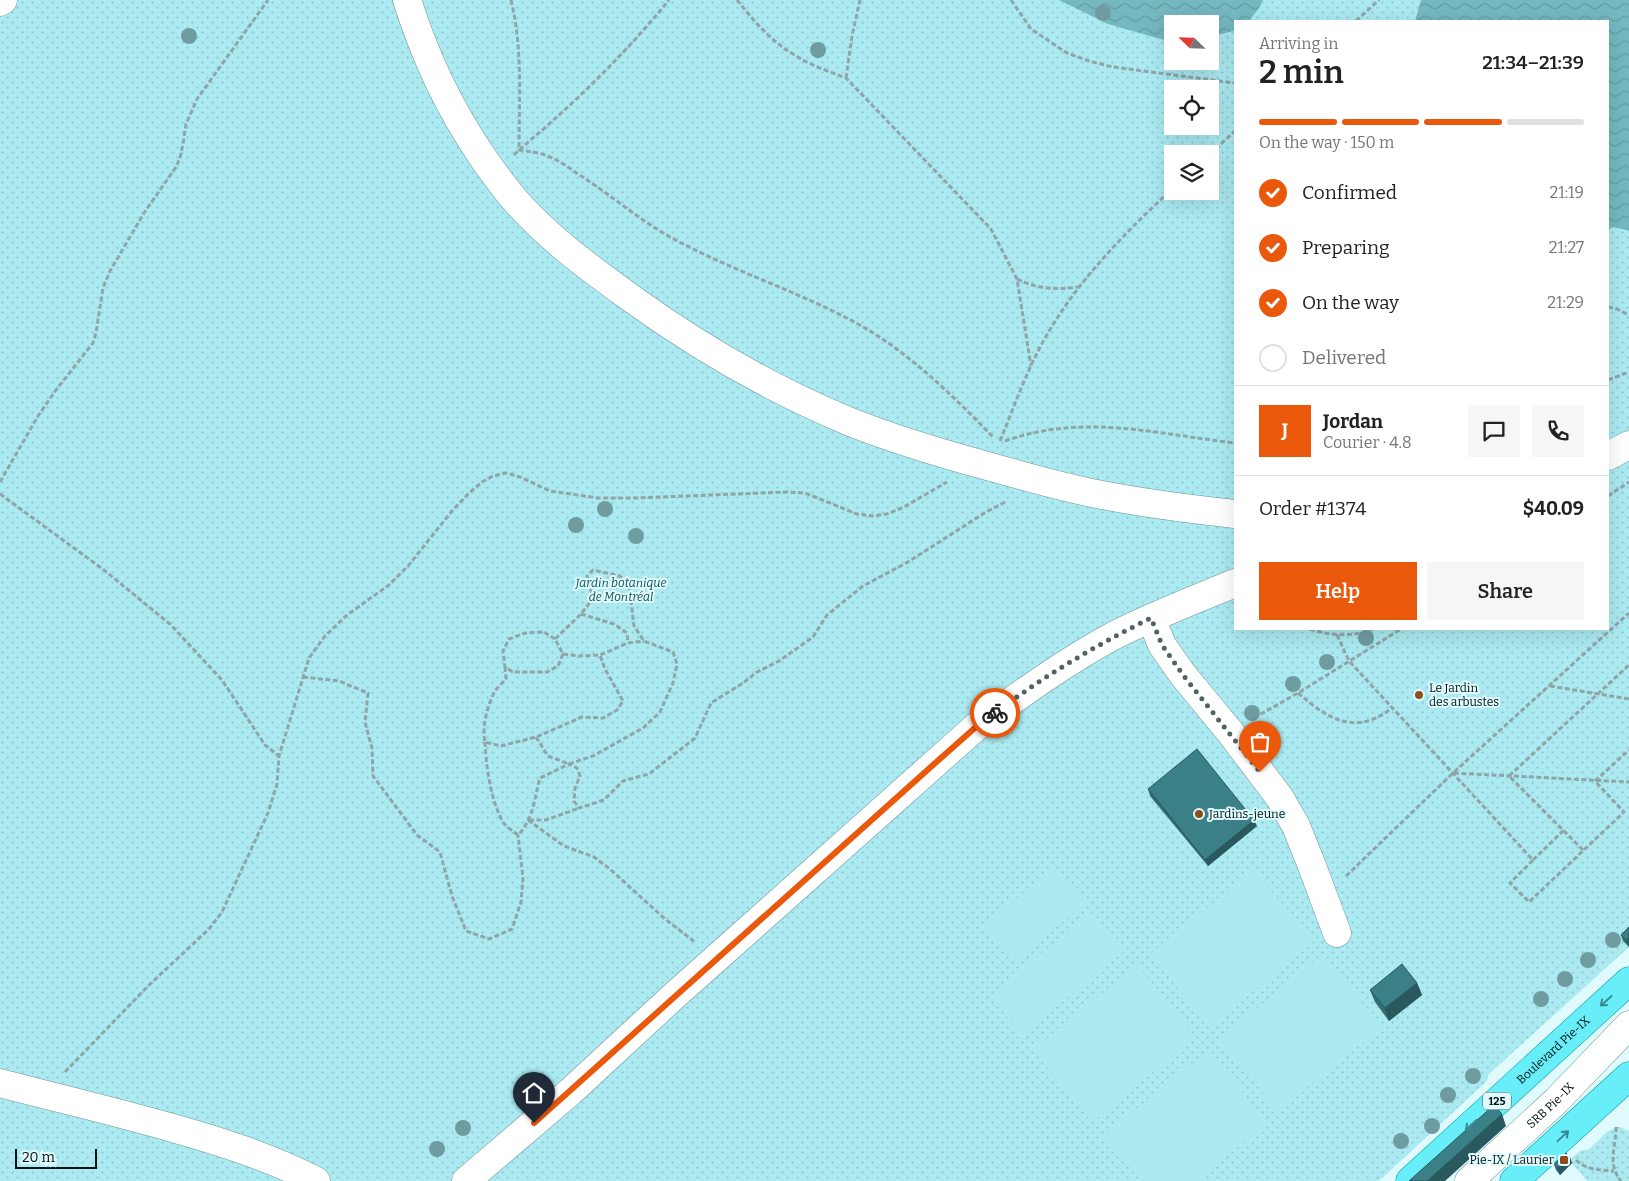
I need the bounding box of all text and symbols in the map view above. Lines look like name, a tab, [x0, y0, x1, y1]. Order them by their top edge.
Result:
north arrow	[1164, 15, 1219, 70]
map controls	[1164, 15, 1219, 200]
text: Arriving in	[1259, 34, 1338, 53]
text: 21:34–21:39	[1482, 51, 1584, 74]
text: 2 min	[1259, 53, 1344, 91]
button: locate	[1164, 80, 1219, 135]
text: On the way · 150 m	[1259, 133, 1394, 152]
button: layers	[1164, 145, 1219, 200]
icon: check	[1259, 179, 1287, 207]
text: Confirmed	[1302, 181, 1397, 204]
text: 21:19	[1550, 183, 1584, 202]
icon: check	[1259, 234, 1287, 262]
text: Preparing	[1302, 236, 1390, 259]
text: 21:27	[1549, 238, 1584, 257]
icon: check	[1259, 289, 1287, 317]
text: On the way	[1302, 291, 1399, 314]
text: 21:29	[1547, 293, 1584, 312]
text: Delivered	[1302, 346, 1386, 369]
button: chat	[1468, 405, 1520, 457]
button: phone	[1532, 405, 1584, 457]
text: Jordan	[1323, 410, 1383, 433]
text: J	[1282, 419, 1288, 442]
text: Courier · 4.8	[1323, 433, 1412, 452]
text: Order #1374	[1259, 497, 1366, 520]
text: $40.09	[1523, 497, 1584, 520]
button: Help	[1259, 562, 1417, 620]
button: Share	[1427, 562, 1584, 620]
park label: Jardin botanique de Montréal	[574, 576, 667, 604]
place label: Le Jardin des arbustes	[1429, 681, 1499, 709]
courier	[970, 688, 1020, 738]
marker: Le Jardin des arbustes	[1413, 689, 1425, 701]
icon: bike	[981, 699, 1009, 727]
pin	[1239, 721, 1281, 772]
icon: bag	[1246, 728, 1274, 756]
place label: Jardins-jeune	[1208, 807, 1285, 821]
marker: Jardins-jeune	[1193, 808, 1205, 820]
one-way arrow	[1600, 995, 1613, 1007]
street label: Boulevard Pie-IX	[1514, 1013, 1593, 1087]
pin	[513, 1072, 555, 1123]
icon: home	[520, 1079, 548, 1107]
street label: SRB Pie-IX	[1524, 1079, 1577, 1131]
road number: 125	[1483, 1092, 1511, 1110]
one-way arrow	[1464, 1119, 1477, 1131]
one-way arrow	[1557, 1130, 1570, 1142]
scale bar	[15, 1146, 98, 1169]
text: 20 m	[22, 1149, 55, 1166]
place label: Pie-IX / Laurier	[1470, 1153, 1555, 1167]
marker: Pie-IX / Laurier	[1558, 1154, 1570, 1166]

